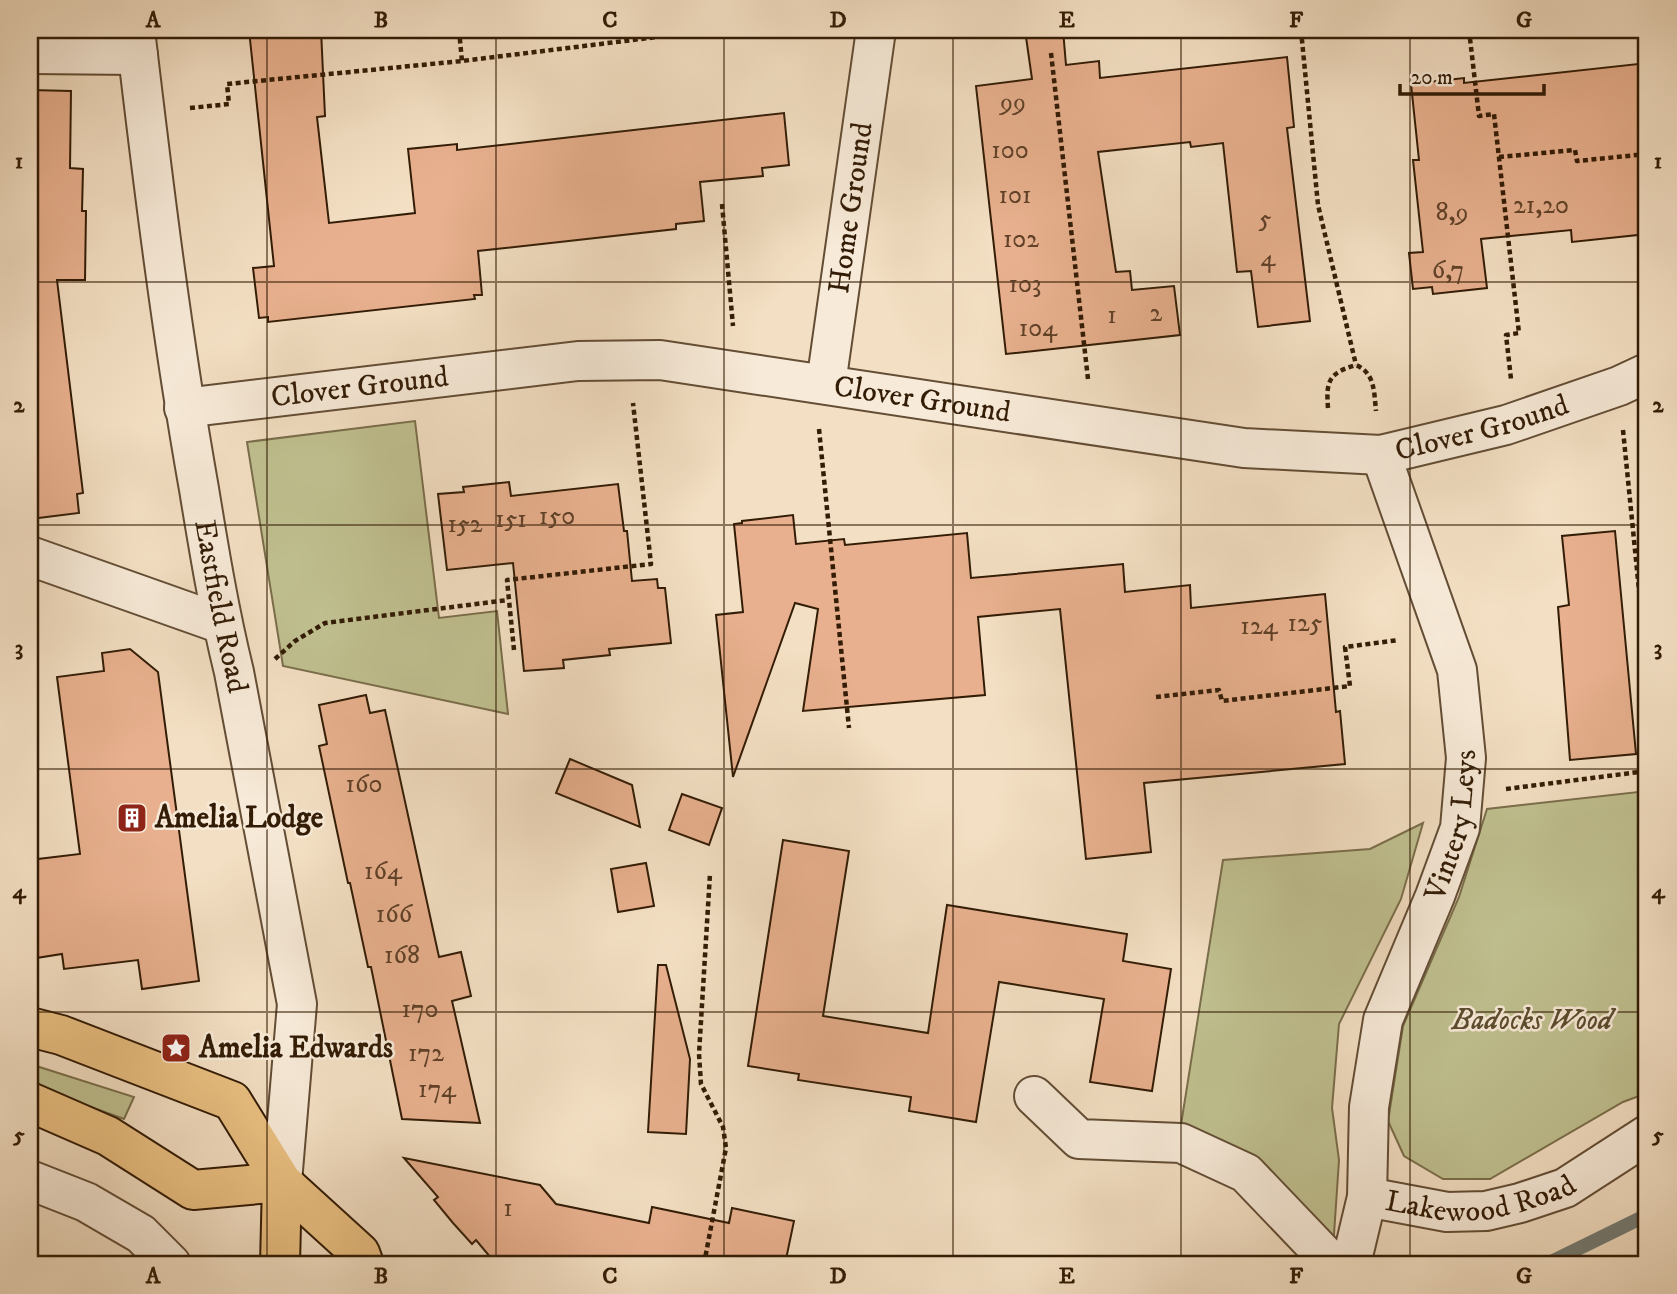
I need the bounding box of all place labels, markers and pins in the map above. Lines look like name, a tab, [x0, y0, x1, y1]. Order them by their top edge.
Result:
place label: Amelia Lodge	[154, 800, 324, 837]
building icon: Amelia Lodge	[115, 801, 149, 835]
place label: Amelia Edwards	[198, 1030, 393, 1067]
place icon: Amelia Edwards	[159, 1031, 193, 1065]

